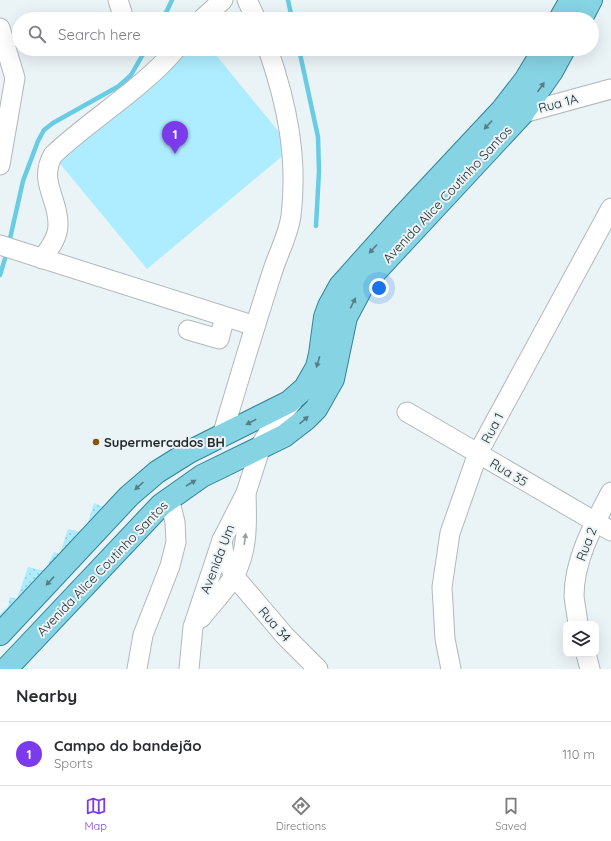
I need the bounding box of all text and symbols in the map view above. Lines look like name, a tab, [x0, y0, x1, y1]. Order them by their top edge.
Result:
search box	[12, 12, 599, 56]
icon: search	[26, 23, 48, 45]
text: Search here	[58, 25, 141, 44]
one-way arrow	[537, 82, 545, 92]
street label: Rua 1A	[536, 90, 580, 116]
one-way arrow	[483, 120, 492, 130]
pin: 1	[162, 121, 188, 154]
street label: Avenida Alice Coutinho Santos	[379, 122, 515, 266]
one-way arrow	[369, 244, 378, 253]
your location	[369, 278, 389, 298]
one-way arrow	[349, 297, 356, 308]
one-way arrow	[315, 356, 321, 368]
street label: Rua 1	[477, 410, 507, 446]
one-way arrow	[299, 416, 310, 425]
one-way arrow	[246, 418, 257, 425]
place label: Supermercados BH	[104, 434, 225, 450]
marker: Supermercados BH	[91, 437, 101, 447]
street label: Rua 35	[487, 455, 531, 489]
one-way arrow	[186, 479, 196, 487]
one-way arrow	[134, 482, 145, 491]
street label: Avenida Alice Coutinho Santos	[33, 497, 171, 639]
street label: Avenida Um	[196, 522, 238, 596]
street label: Rua 2	[572, 525, 600, 563]
one-way arrow	[242, 533, 248, 545]
one-way arrow	[46, 576, 55, 585]
street label: Rua 34	[255, 603, 295, 645]
map controls	[563, 621, 599, 657]
button: layers	[563, 621, 599, 657]
text: Nearby	[16, 685, 77, 706]
text: Campo do bandejão	[54, 736, 202, 755]
text: 1	[26, 746, 32, 762]
text: 110 m	[562, 746, 595, 762]
text: Sports	[54, 755, 93, 771]
tab: Map	[84, 795, 107, 833]
tab: Directions	[276, 795, 326, 833]
tab: Saved	[495, 795, 527, 833]

